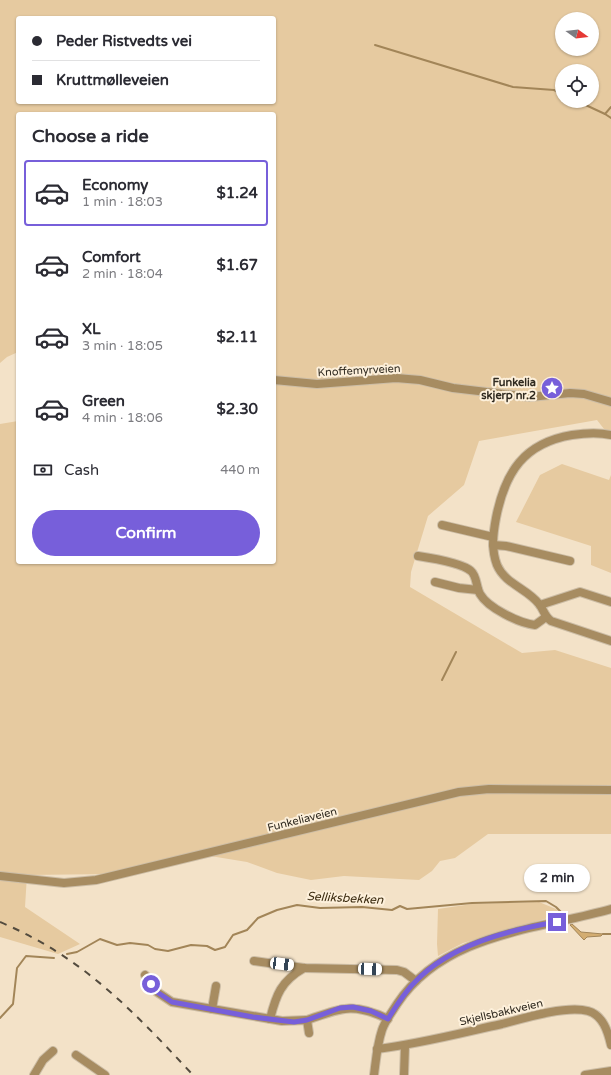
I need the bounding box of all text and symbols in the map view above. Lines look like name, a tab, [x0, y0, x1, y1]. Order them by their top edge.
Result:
north arrow	[555, 12, 599, 56]
map controls	[555, 12, 599, 108]
text: Peder Ristvedts vei	[56, 32, 192, 50]
button: locate	[555, 64, 599, 108]
text: Kruttmølleveien	[56, 71, 169, 89]
text: Choose a ride	[32, 125, 149, 147]
icon: car	[34, 175, 70, 211]
text: Economy	[82, 176, 148, 194]
text: $1.24	[217, 184, 258, 202]
text: 1 min · 18:03	[82, 194, 163, 210]
icon: car	[34, 247, 70, 283]
text: Comfort	[82, 248, 141, 266]
text: $1.67	[217, 256, 258, 274]
text: 2 min · 18:04	[82, 266, 163, 282]
icon: car	[34, 319, 70, 355]
text: XL	[82, 320, 101, 338]
text: $2.11	[217, 328, 258, 346]
text: 3 min · 18:05	[82, 338, 163, 354]
street label: Knoffemyrveien	[317, 362, 401, 379]
place icon: Funkelia skjerp nr.2	[539, 375, 565, 401]
place label: Funkelia skjerp nr.2	[481, 376, 536, 403]
icon: car	[34, 391, 70, 427]
text: Green	[82, 392, 125, 410]
text: $2.30	[217, 400, 258, 418]
text: 4 min · 18:06	[82, 410, 163, 426]
icon: cash	[32, 459, 54, 481]
text: Cash	[64, 461, 99, 479]
text: 440 m	[220, 462, 260, 478]
button: Confirm	[32, 510, 260, 556]
street label: Funkeliaveien	[266, 805, 338, 834]
callout: 2 min	[524, 864, 590, 892]
text: 2 min	[540, 870, 574, 886]
water label: Selliksbekken	[306, 889, 384, 907]
route end	[548, 913, 566, 931]
car	[269, 957, 295, 971]
car	[358, 963, 382, 975]
route start	[142, 975, 160, 993]
street label: Skjellsbakkveien	[458, 997, 544, 1028]

